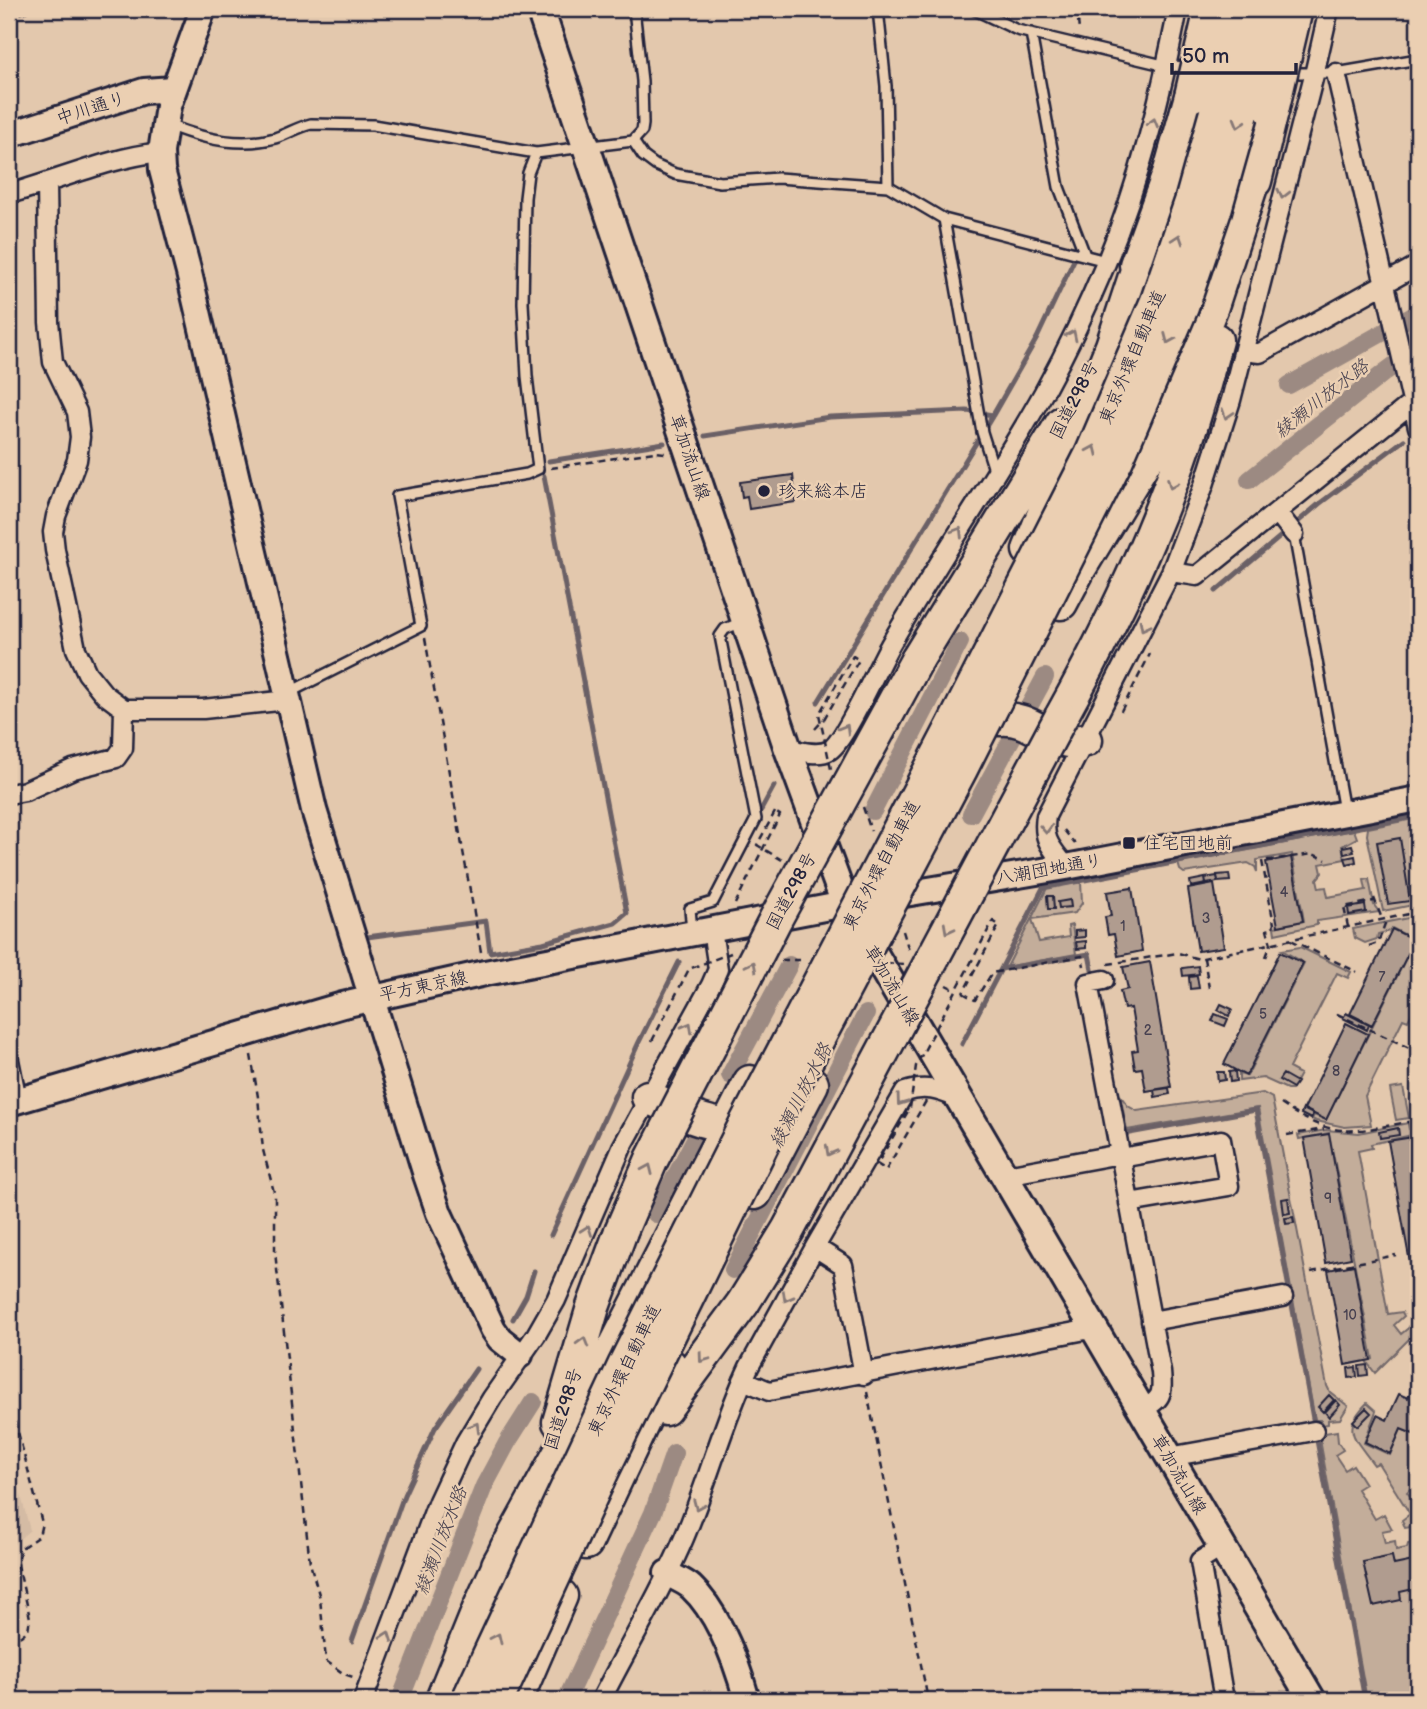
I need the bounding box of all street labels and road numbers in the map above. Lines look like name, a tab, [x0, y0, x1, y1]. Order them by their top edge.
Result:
street label: 中川通り	[54, 87, 129, 130]
street label: 東京外環自動車道	[1095, 287, 1170, 428]
street label: 国道298号	[1046, 357, 1103, 443]
street label: 草加流山線	[665, 411, 714, 503]
street label: 東京外環自動車道	[838, 797, 925, 934]
street label: 国道298号	[762, 849, 821, 934]
street label: 八潮団地通り	[994, 850, 1104, 889]
street label: 草加流山線	[859, 941, 924, 1029]
street label: 平方東京線	[377, 967, 469, 1006]
street label: 東京外環自動車道	[583, 1301, 665, 1440]
street label: 国道298号	[540, 1365, 587, 1453]
street label: 草加流山線	[1146, 1430, 1211, 1518]

